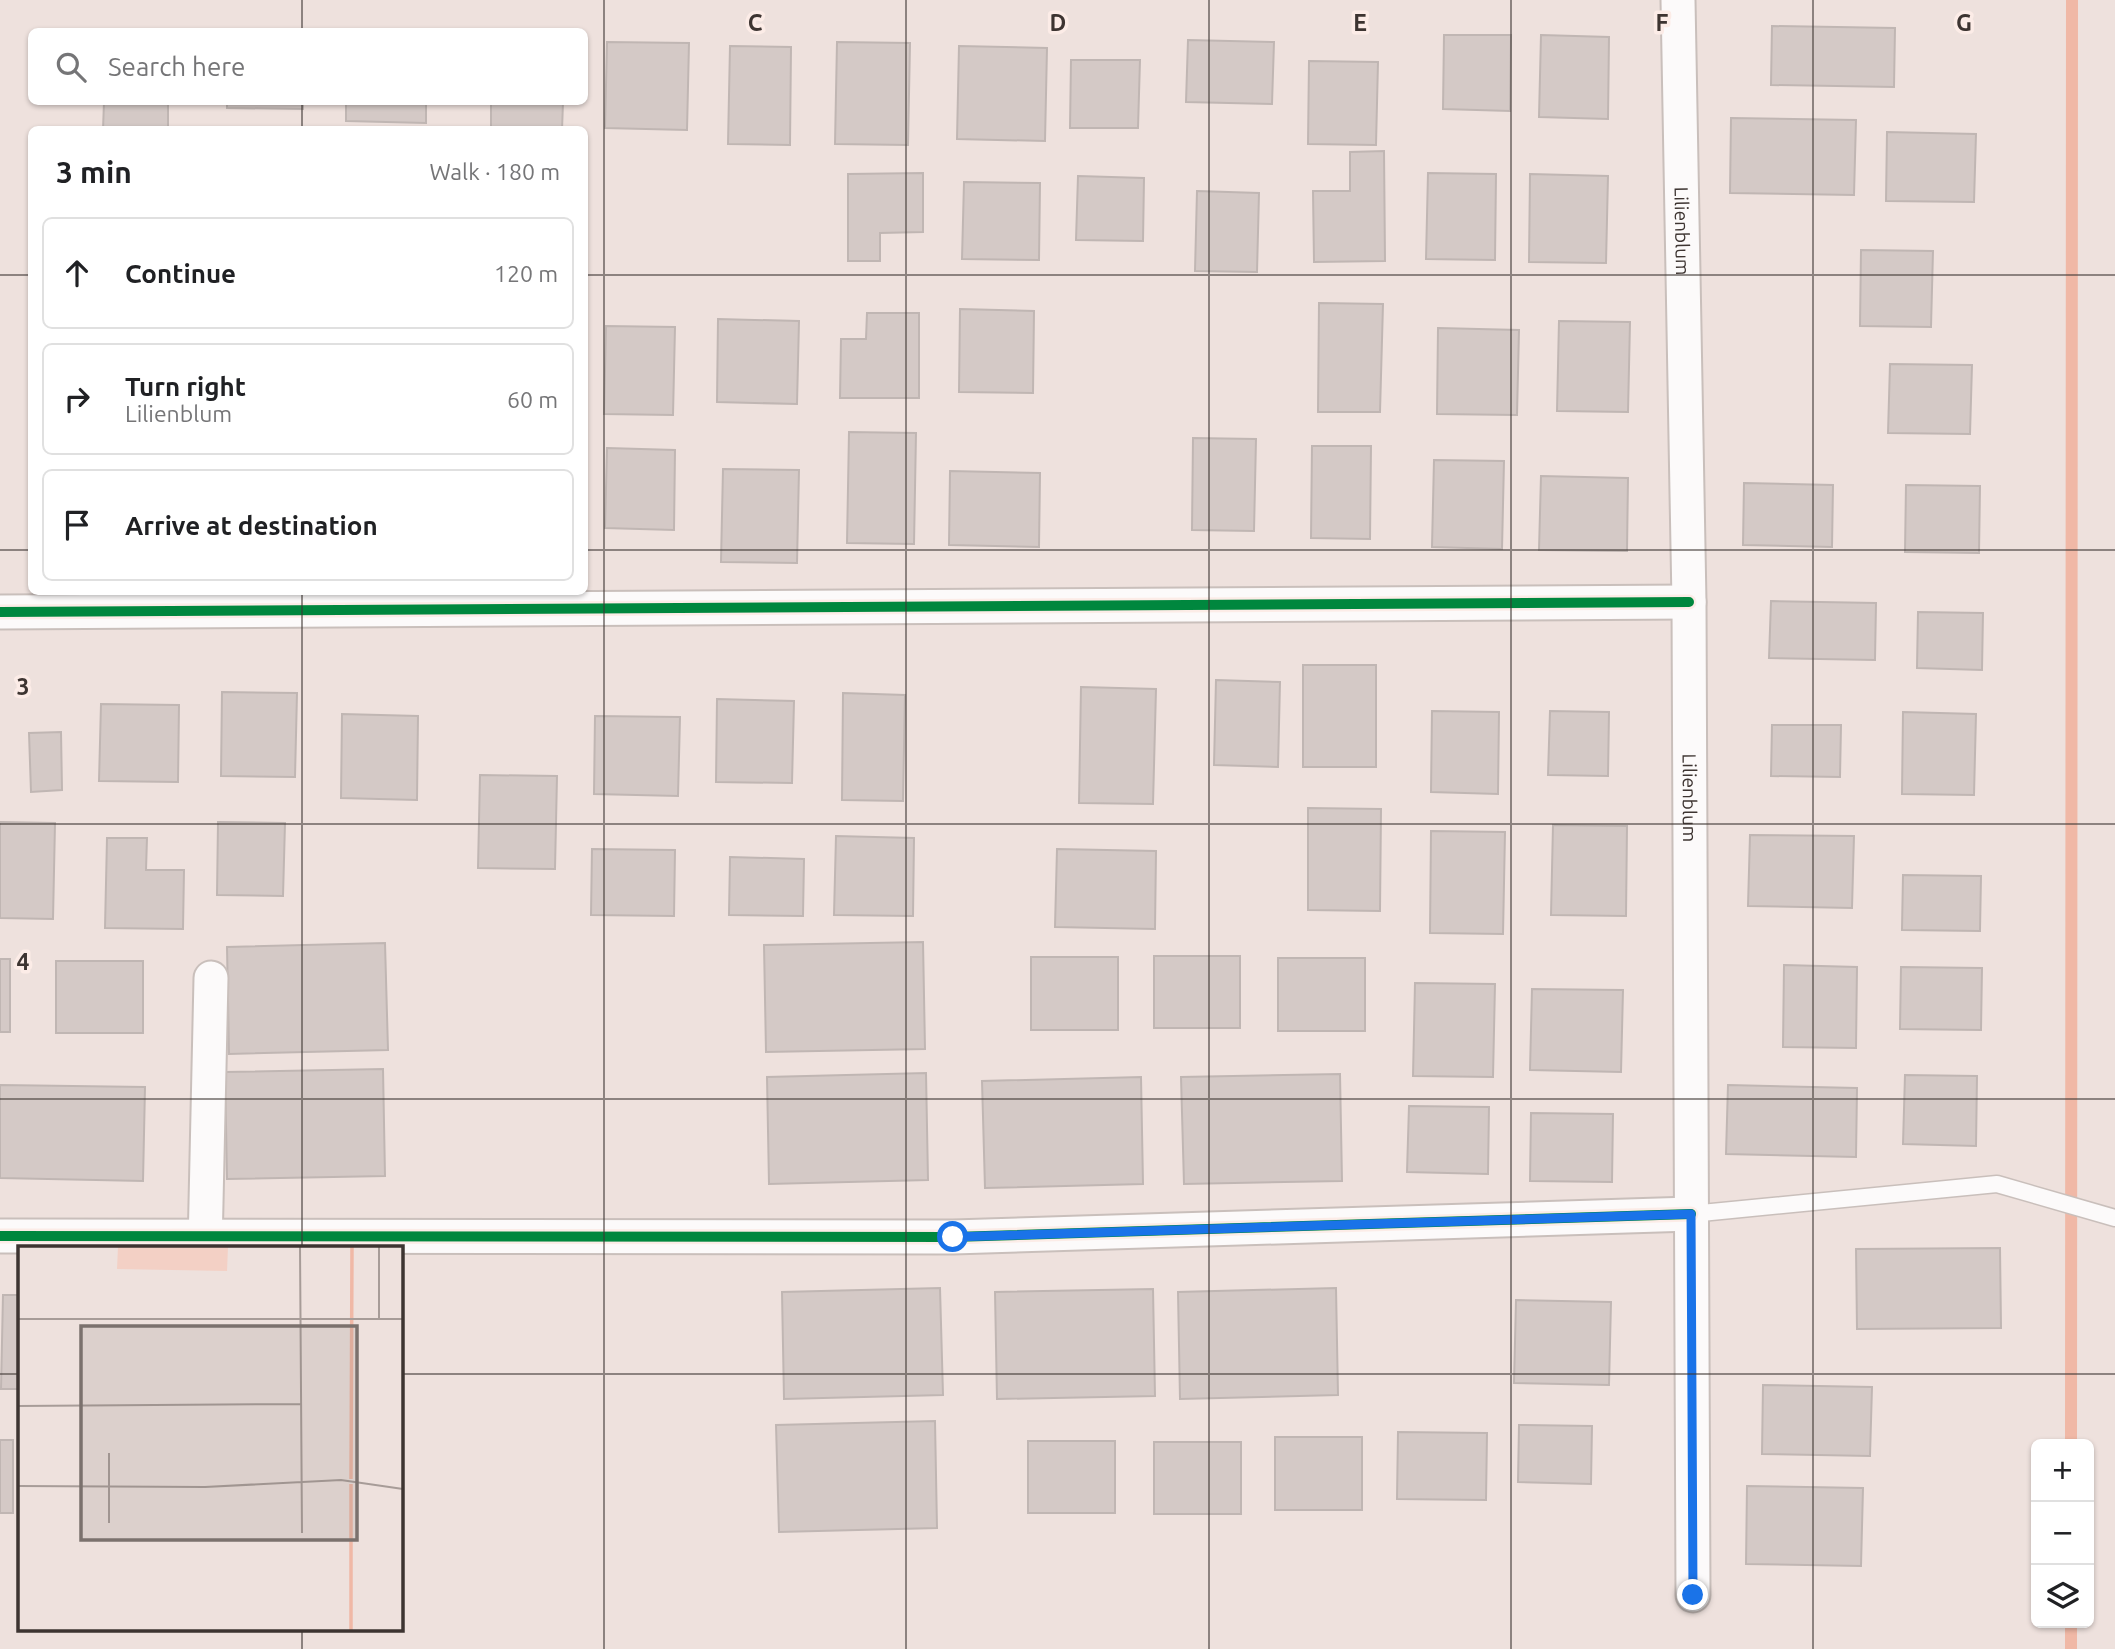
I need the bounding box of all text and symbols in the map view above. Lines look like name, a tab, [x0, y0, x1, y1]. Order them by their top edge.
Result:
text: C	[748, 10, 763, 35]
text: D	[1050, 10, 1066, 35]
text: E	[1353, 10, 1367, 35]
text: F	[1656, 10, 1669, 35]
text: G	[1956, 10, 1972, 35]
search box	[28, 28, 588, 105]
icon: search	[52, 48, 90, 86]
text: Search here	[108, 52, 245, 81]
text: 3 min	[56, 155, 132, 189]
text: Walk · 180 m	[429, 159, 560, 184]
street label: Lilienblum	[1670, 186, 1694, 275]
icon: ahead	[58, 254, 96, 292]
text: Continue	[125, 259, 236, 288]
text: 120 m	[494, 261, 558, 286]
text: Turn right	[125, 372, 246, 401]
icon: right	[58, 380, 96, 418]
text: 60 m	[507, 387, 558, 412]
text: Lilienblum	[125, 401, 232, 426]
icon: arrive	[58, 506, 96, 544]
text: Arrive at destination	[125, 511, 378, 540]
text: 3	[17, 674, 29, 699]
street label: Lilienblum	[1679, 754, 1701, 842]
text: 4	[17, 949, 30, 974]
route start	[937, 1221, 968, 1252]
inset map	[18, 1246, 402, 1632]
map controls	[2031, 1439, 2094, 1628]
button: +	[2031, 1439, 2094, 1502]
button: −	[2031, 1502, 2094, 1565]
button: layers	[2031, 1565, 2094, 1628]
route end	[1677, 1579, 1708, 1610]

